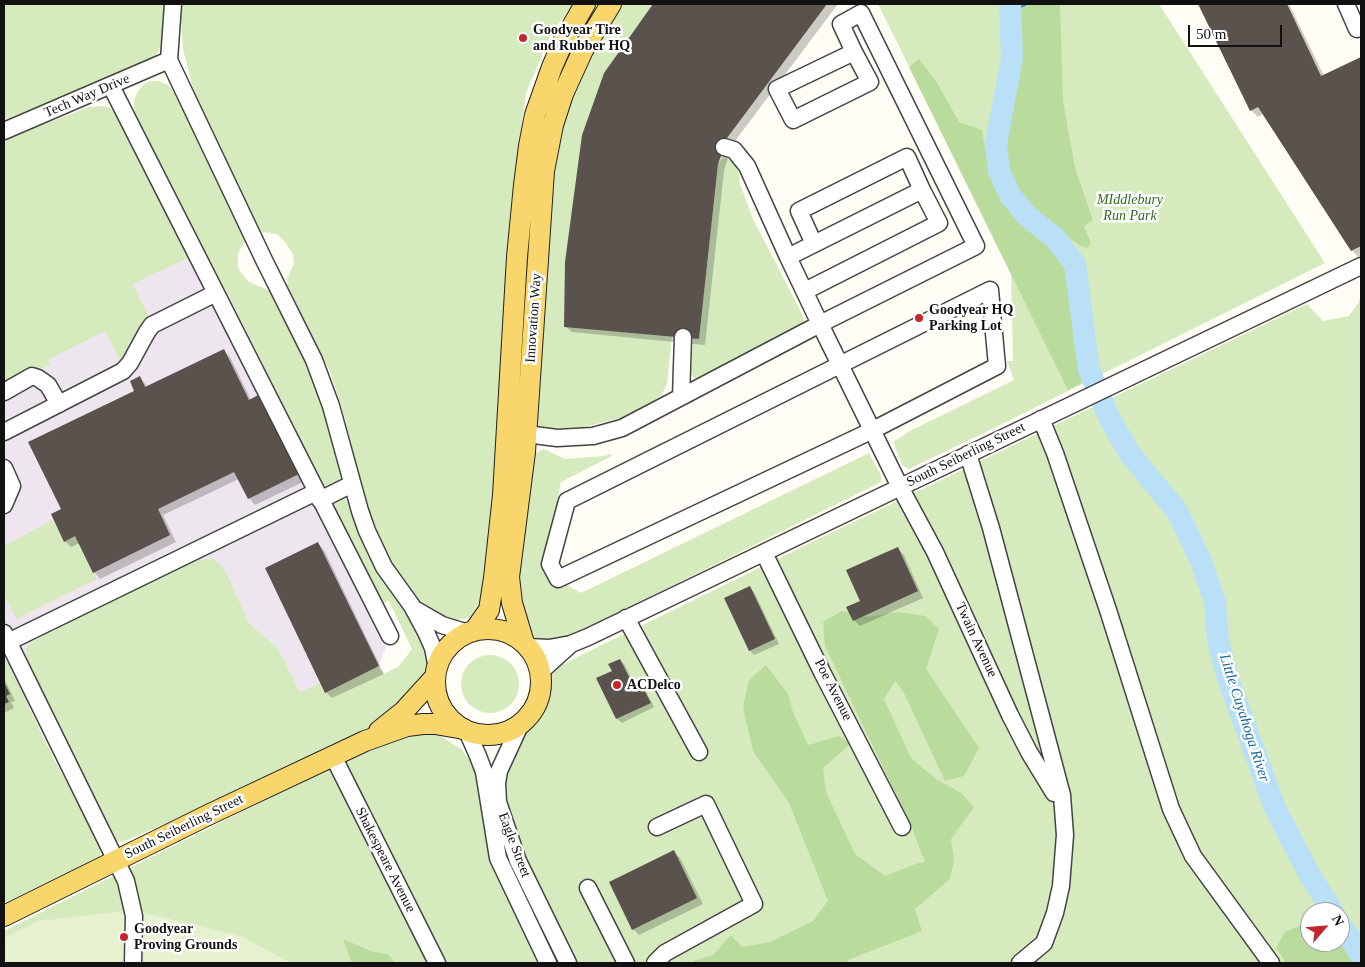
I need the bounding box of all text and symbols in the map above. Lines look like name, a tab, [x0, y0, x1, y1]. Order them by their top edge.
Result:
scale bar	[1190, 15, 1284, 47]
place label: Goodyear Tire and Rubber HQ	[533, 22, 630, 54]
text: 50 m	[1196, 26, 1226, 42]
marker: Goodyear Tire and Rubber HQ	[517, 32, 529, 44]
street label: Tech Way Drive	[42, 70, 132, 122]
park label: MIddlebury Run Park	[1097, 192, 1163, 224]
street label: Innovation Way	[523, 273, 545, 363]
place label: Goodyear HQ Parking Lot	[929, 302, 1013, 334]
marker: Goodyear HQ Parking Lot	[913, 312, 925, 324]
street label: South Seiberling Street	[904, 419, 1028, 491]
street label: Twain Avenue	[951, 600, 1001, 680]
water label: Little Cuyahoga River	[1215, 652, 1273, 784]
street label: Poe Avenue	[810, 656, 856, 724]
place label: ACDelco	[627, 677, 681, 693]
marker: ACDelco	[611, 679, 623, 691]
street label: South Seiberling Street	[122, 791, 246, 863]
street label: Shakespeare Avenue	[351, 805, 419, 915]
street label: Eagle Street	[494, 810, 534, 880]
north arrow	[1300, 902, 1350, 952]
text: N	[1329, 913, 1347, 928]
place label: Goodyear Proving Grounds	[134, 921, 237, 954]
marker: Goodyear Proving Grounds	[118, 931, 130, 943]

